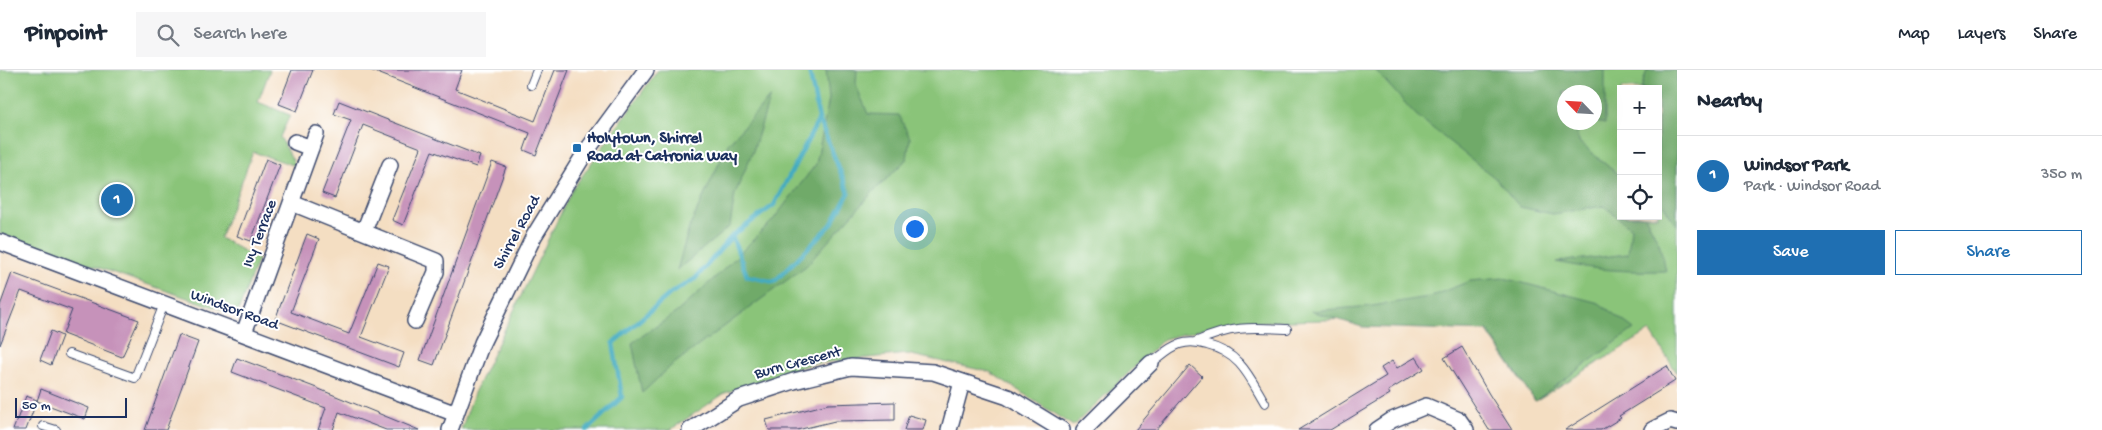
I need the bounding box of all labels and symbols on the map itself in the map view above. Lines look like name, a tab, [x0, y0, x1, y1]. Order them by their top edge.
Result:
north arrow	[1557, 85, 1602, 130]
place label: Holytown, Shirrel Road at Catronia Way	[586, 130, 737, 167]
marker: Holytown, Shirrel Road at Catronia Way	[571, 142, 583, 154]
pin: 1	[101, 181, 133, 219]
street label: Shirrel Road	[490, 191, 547, 273]
street label: Ivy Terrace	[239, 197, 283, 270]
your location	[902, 216, 928, 242]
street label: Windsor Road	[187, 286, 282, 336]
street label: Burn Crescent	[752, 343, 845, 385]
scale bar	[15, 395, 128, 418]

